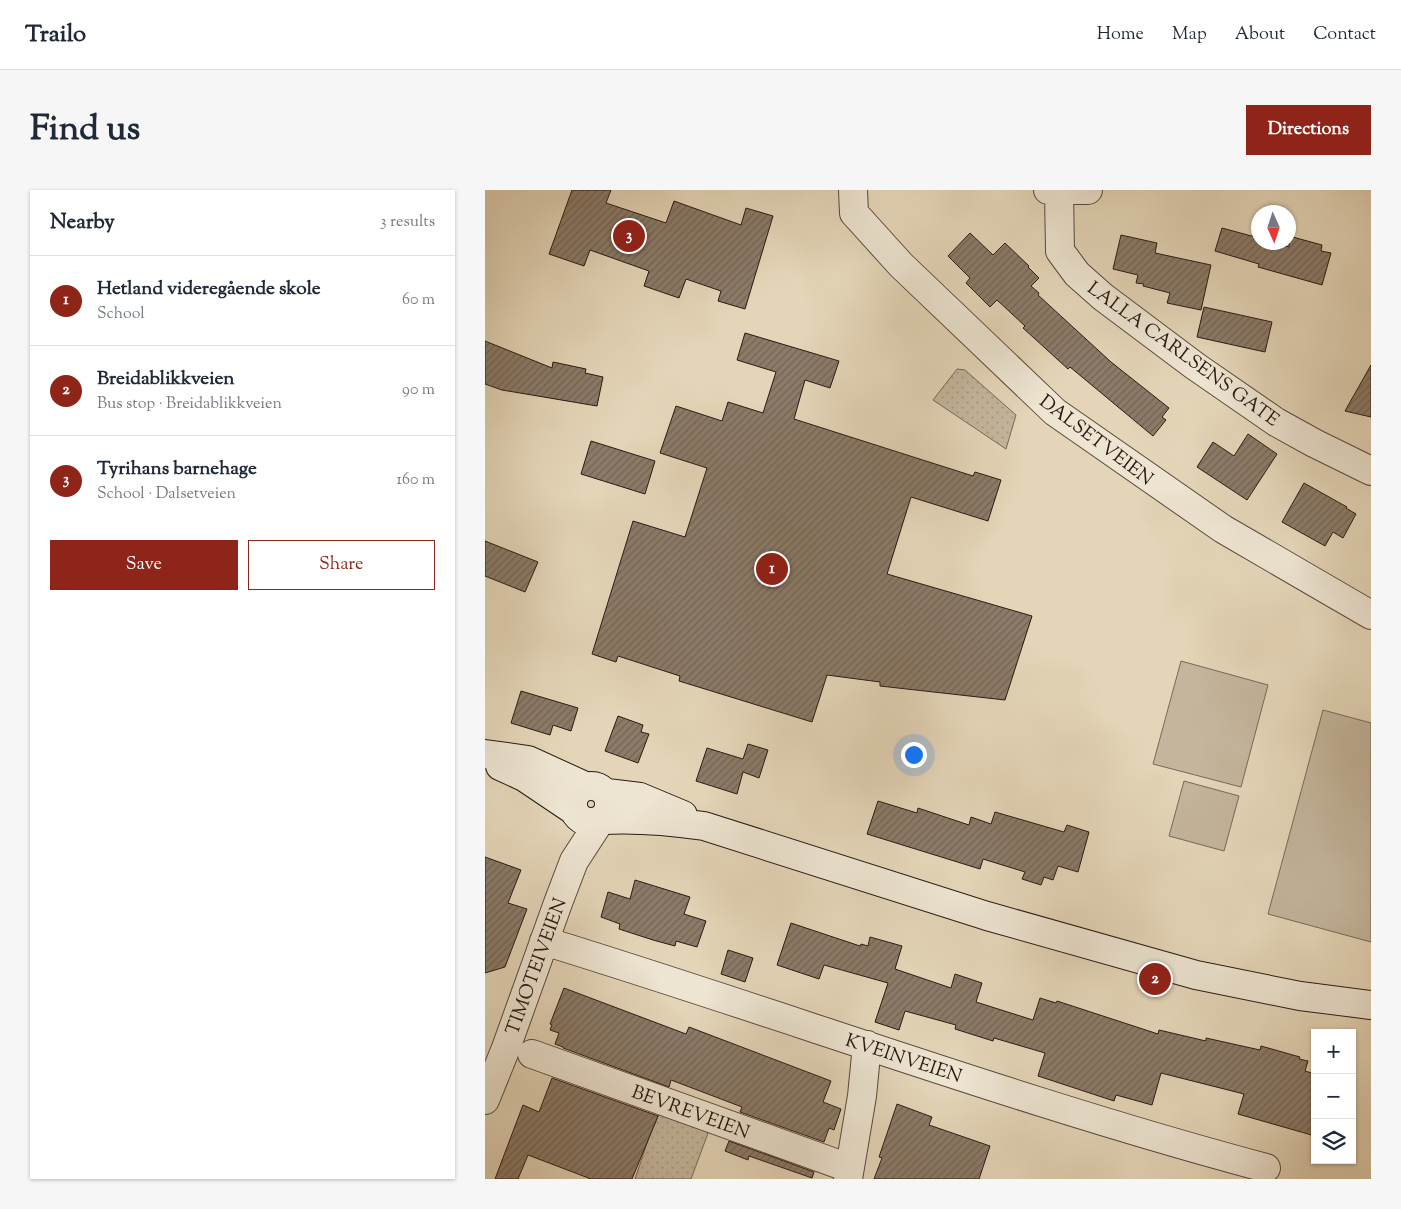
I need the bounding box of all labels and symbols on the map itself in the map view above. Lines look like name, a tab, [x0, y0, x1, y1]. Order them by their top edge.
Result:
north arrow	[1251, 205, 1296, 250]
pin: 3	[613, 217, 645, 255]
street label: LALLA CARLSENS GATE	[1081, 276, 1285, 434]
street label: DALSETVEIEN	[1033, 389, 1158, 493]
pin: 1	[756, 550, 788, 588]
your location	[901, 742, 927, 768]
street label: TIMOTEIVEIEN	[500, 895, 575, 1039]
pin: 2	[1139, 960, 1171, 998]
street label: KVEINVEIEN	[841, 1028, 965, 1091]
street label: BEVREVEIEN	[627, 1080, 753, 1147]

